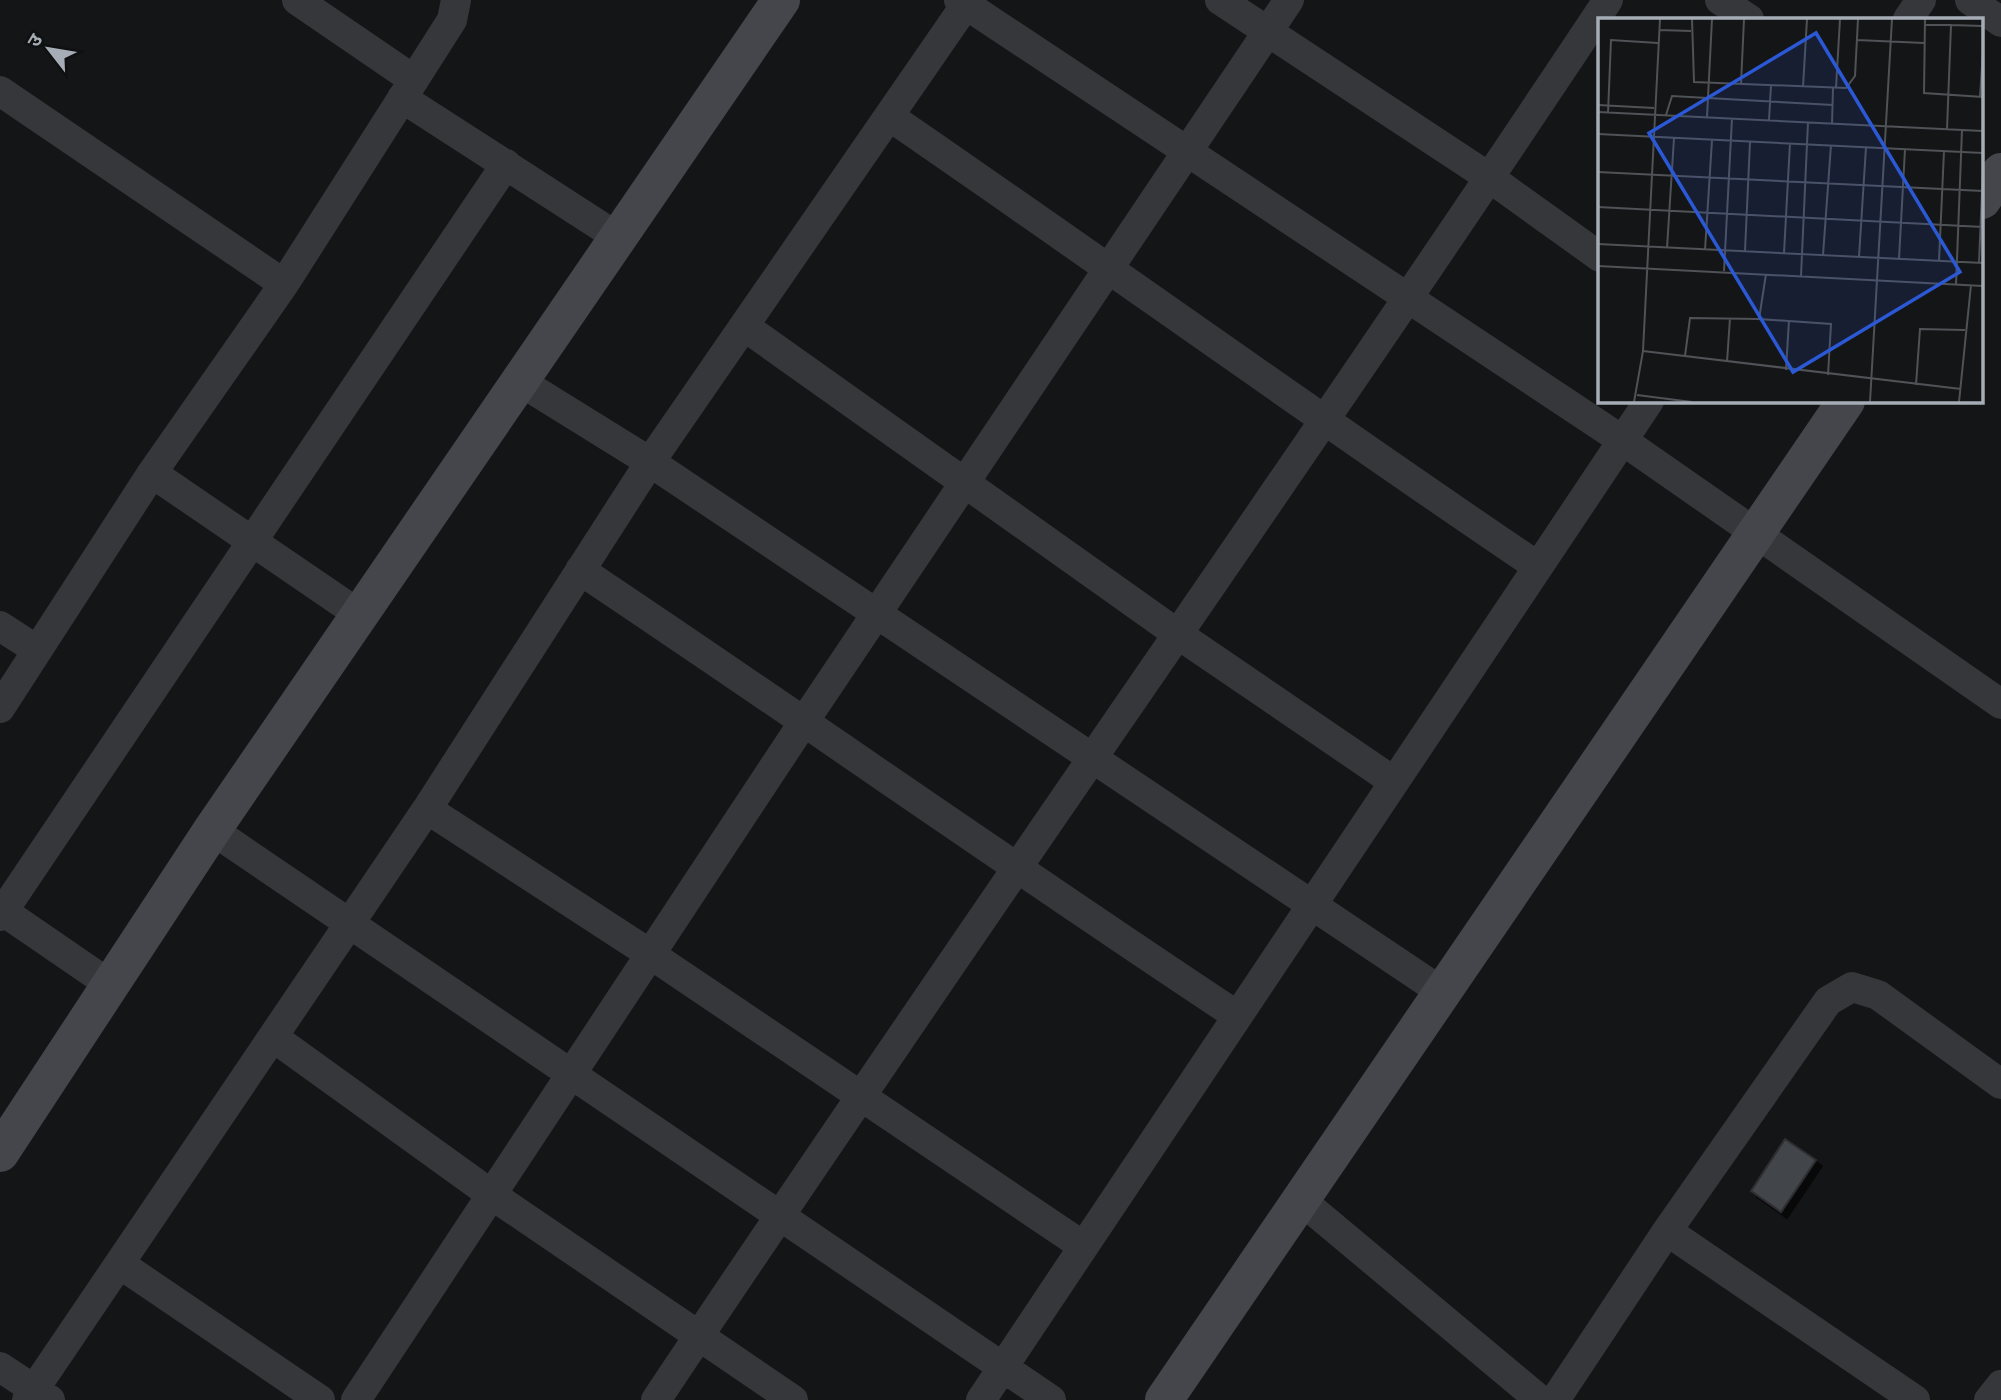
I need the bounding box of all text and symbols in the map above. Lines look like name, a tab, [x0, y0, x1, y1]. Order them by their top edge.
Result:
north arrow	[14, 14, 84, 84]
inset map	[1598, 18, 1983, 402]
text: उ	[22, 29, 47, 51]

